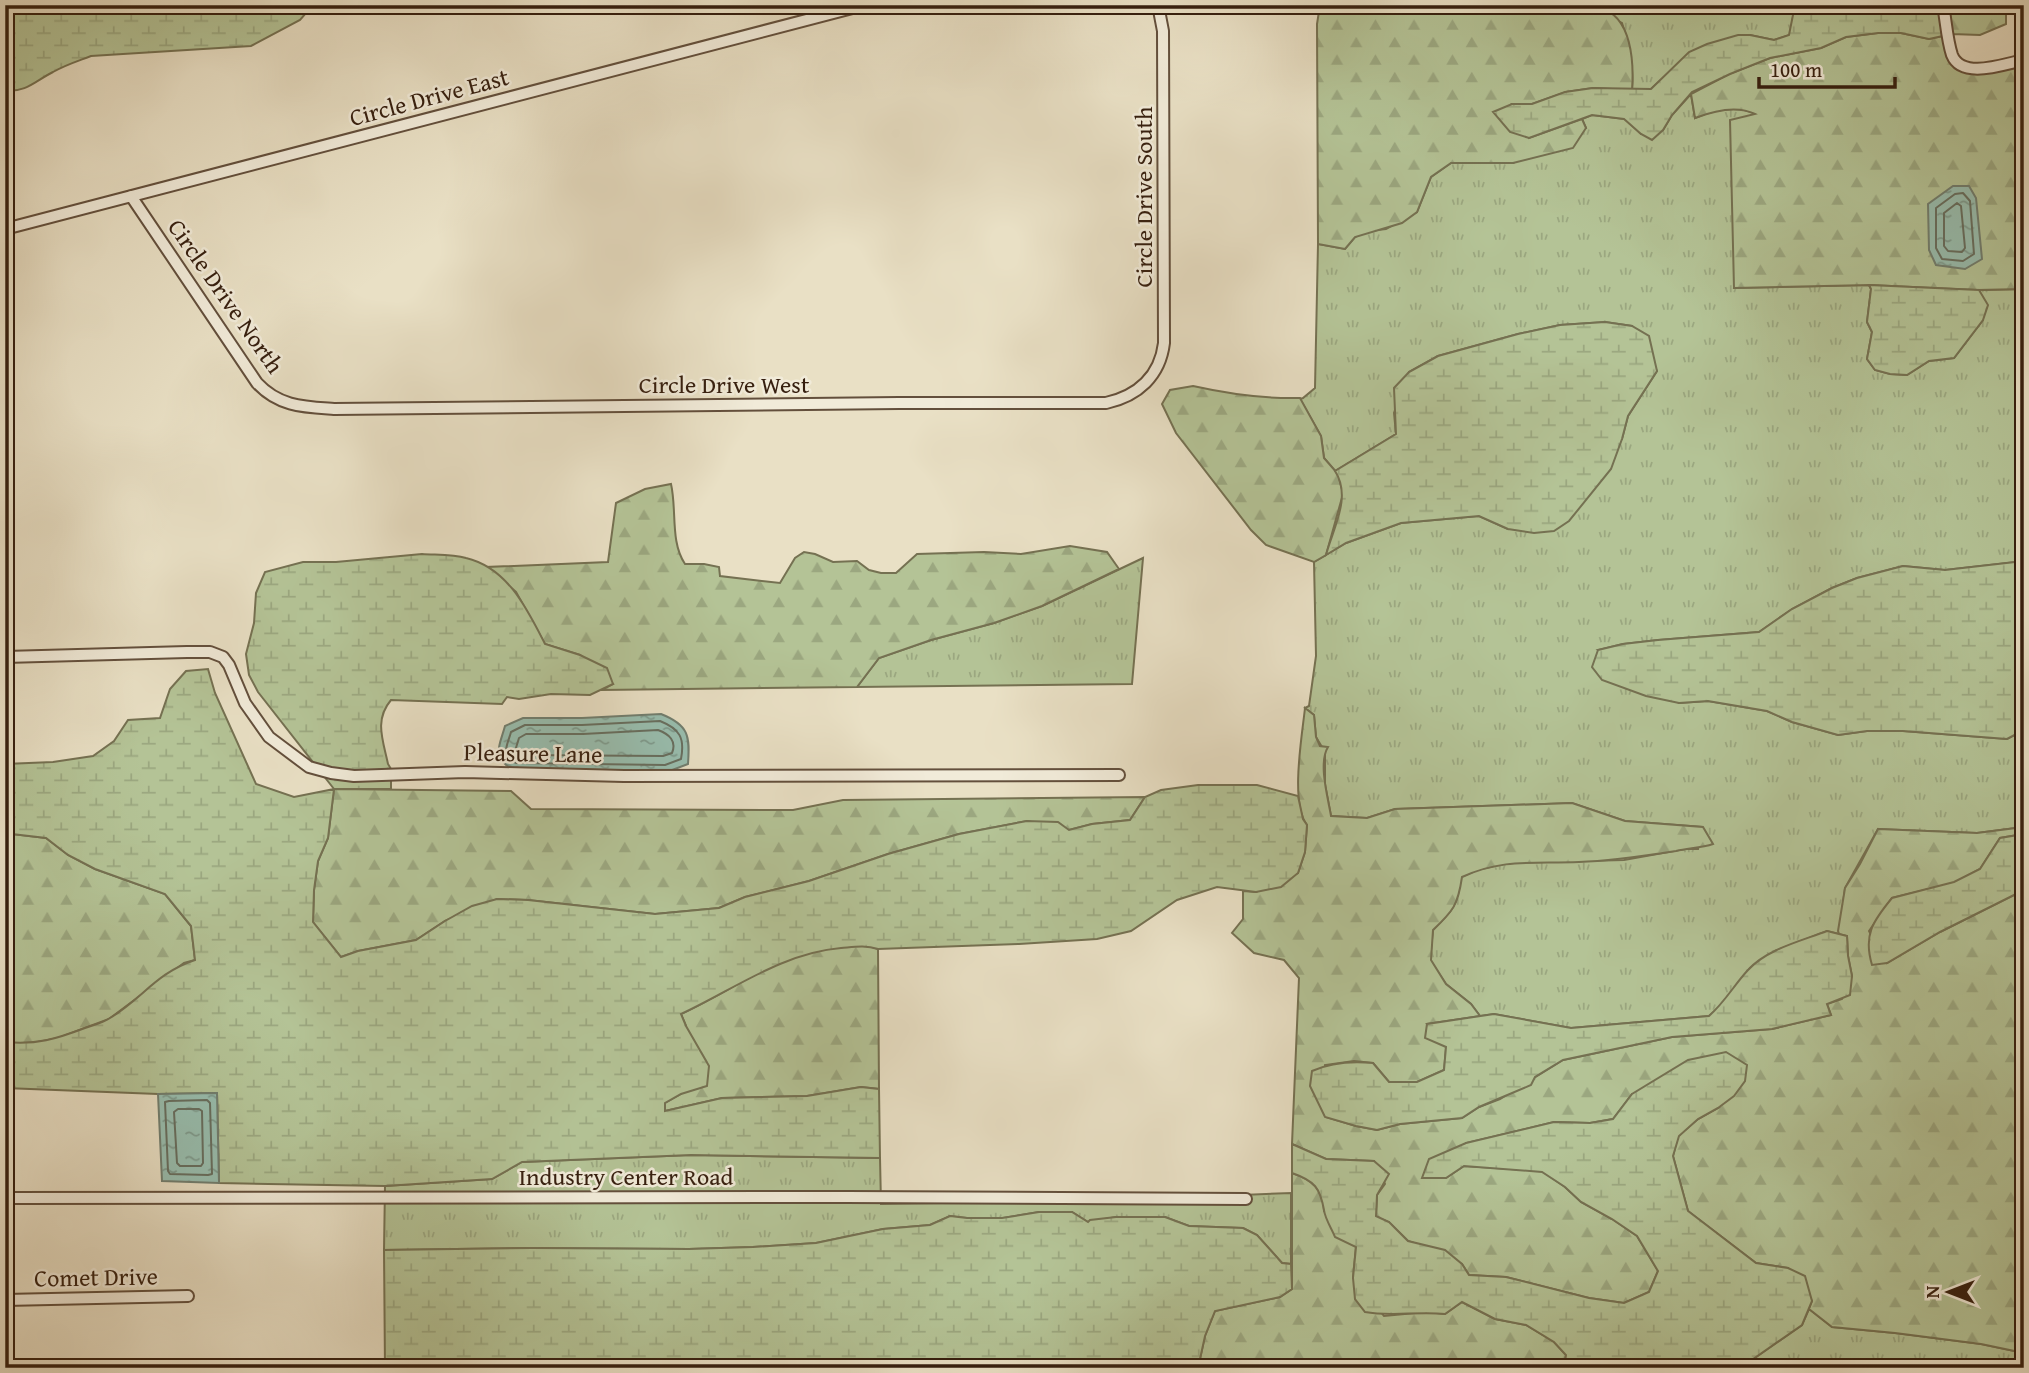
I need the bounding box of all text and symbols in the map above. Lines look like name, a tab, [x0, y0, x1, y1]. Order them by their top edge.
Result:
scale bar	[1759, 46, 1896, 90]
text: 100 m	[1770, 54, 1822, 85]
street label: Circle Drive East	[346, 59, 513, 135]
street label: Circle Drive South	[1126, 106, 1161, 287]
street label: Circle Drive North	[160, 212, 293, 381]
street label: Circle Drive West	[639, 367, 810, 402]
street label: Pleasure Lane	[463, 734, 603, 772]
street label: Industry Center Road	[519, 1159, 734, 1194]
street label: Comet Drive	[34, 1258, 158, 1296]
north arrow	[1913, 1258, 1983, 1328]
text: N	[1918, 1285, 1946, 1298]

